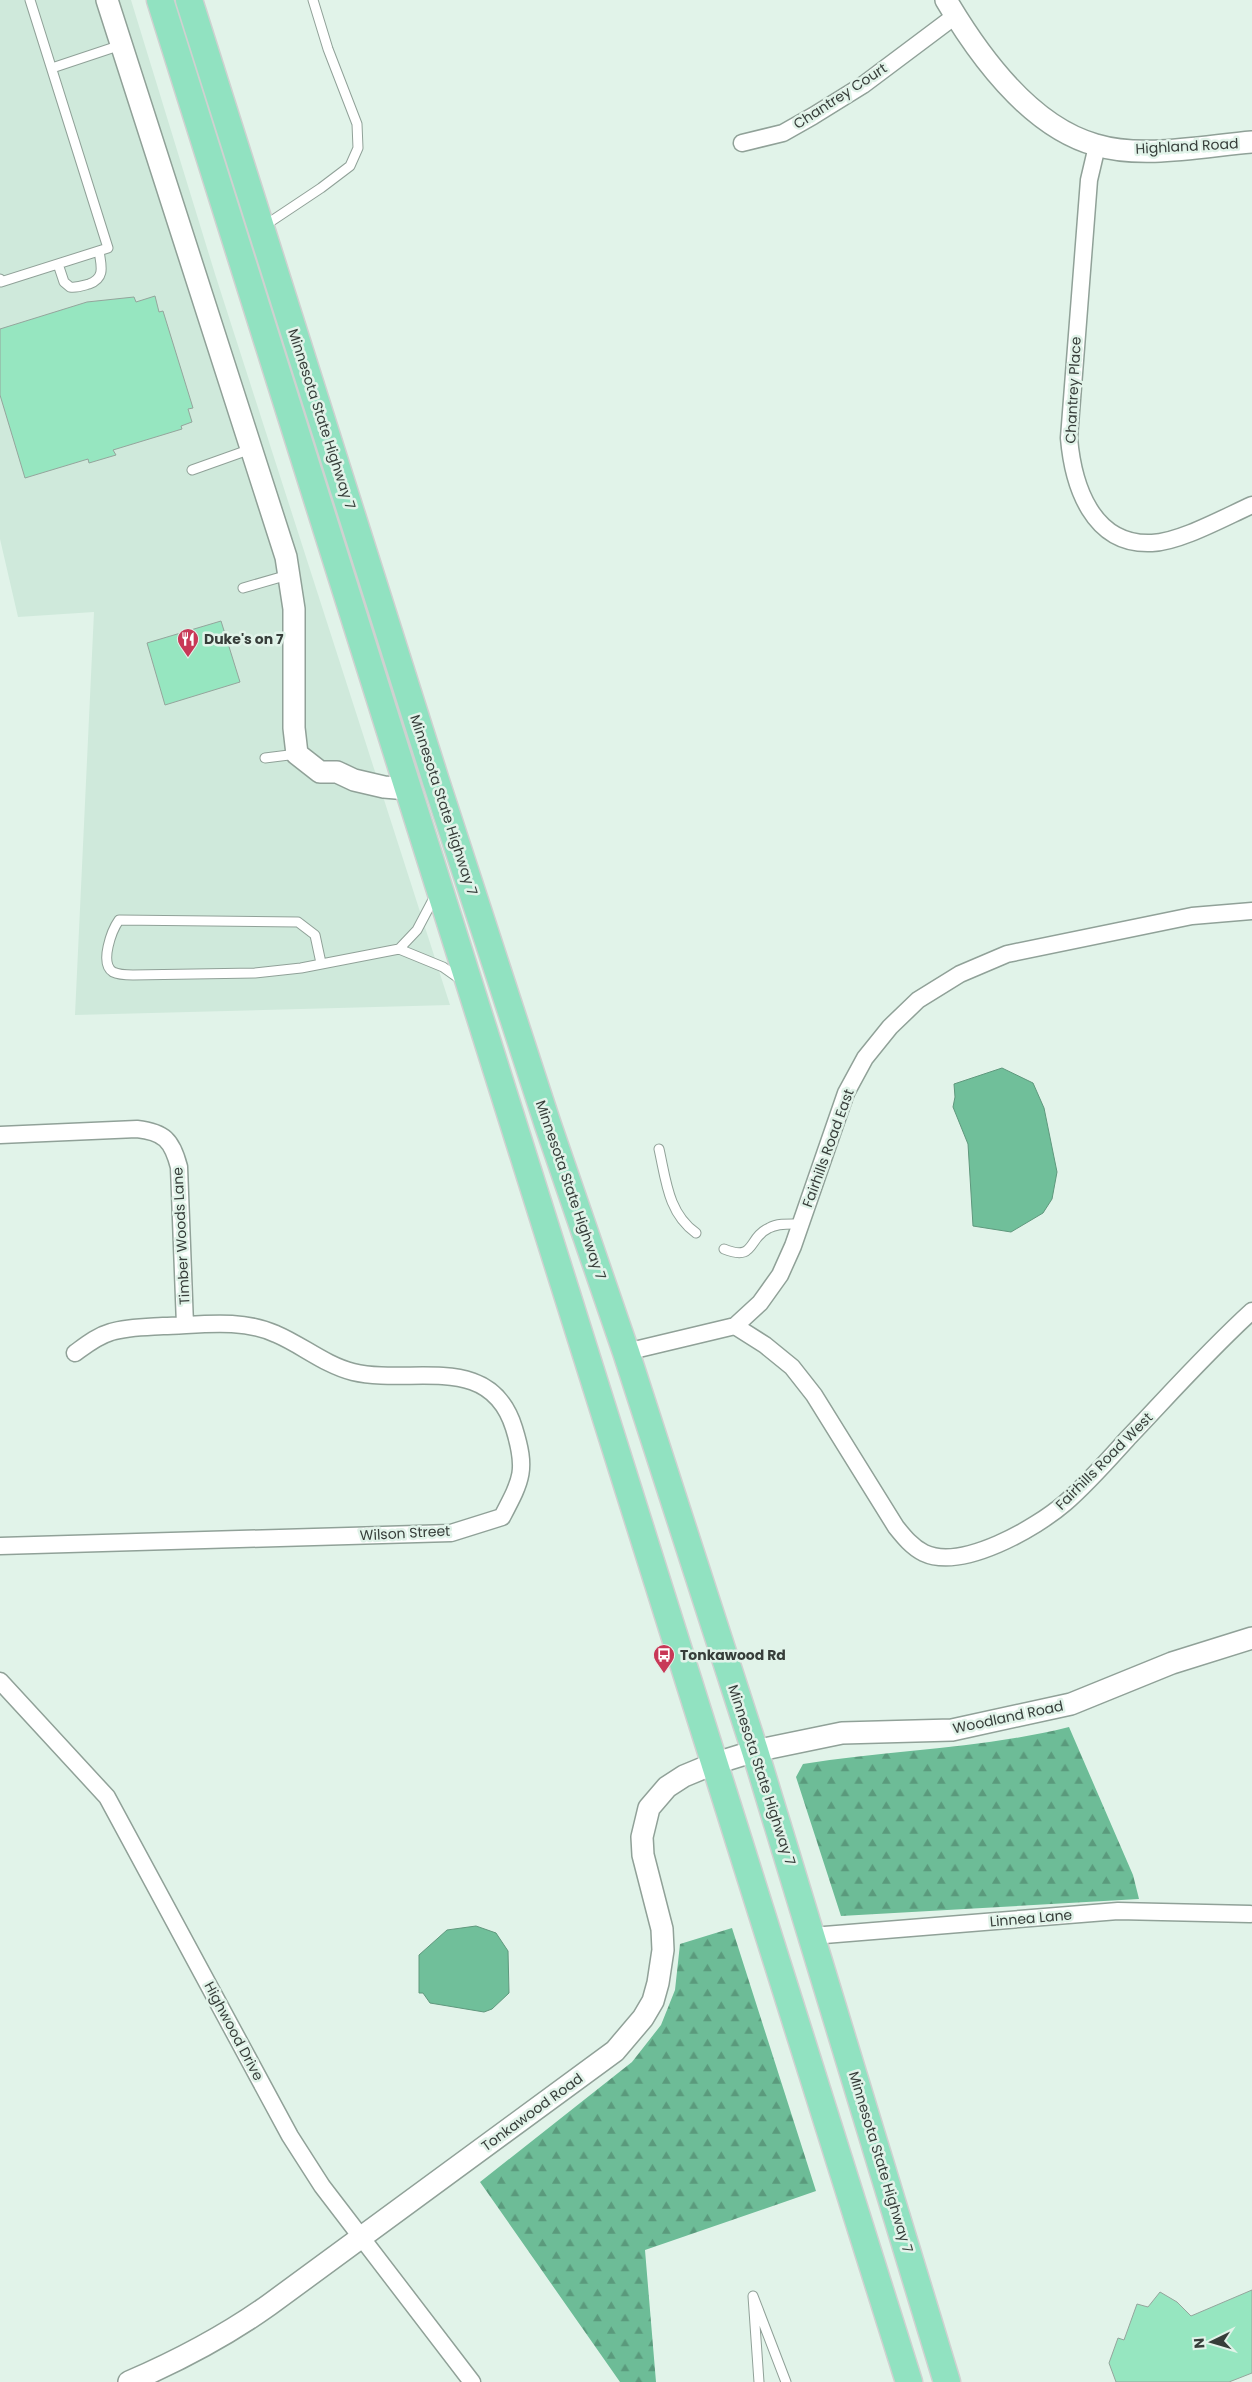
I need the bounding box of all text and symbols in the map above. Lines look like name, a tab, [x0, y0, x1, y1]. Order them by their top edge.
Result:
street label: Chantrey Court	[789, 58, 891, 134]
street label: Highland Road	[1135, 133, 1239, 159]
street label: Minnesota State Highway 7	[283, 326, 361, 512]
street label: Chantrey Place	[1060, 336, 1086, 444]
restaurant icon: Duke's on 7	[176, 627, 200, 658]
place label: Duke's on 7	[204, 629, 284, 649]
street label: Minnesota State Highway 7	[405, 712, 483, 898]
street label: Fairhills Road East	[797, 1086, 859, 1210]
street label: Minnesota State Highway 7	[531, 1098, 611, 1283]
street label: Timber Woods Lane	[167, 1166, 195, 1305]
street label: Fairhills Road West	[1051, 1408, 1157, 1514]
street label: Wilson Street	[359, 1521, 451, 1545]
bus stop icon: Tonkawood Rd	[652, 1643, 676, 1674]
place label: Tonkawood Rd	[680, 1645, 786, 1665]
street label: Minnesota State Highway 7	[723, 1682, 801, 1868]
street label: Woodland Road	[951, 1696, 1065, 1738]
street label: Linnea Lane	[989, 1904, 1073, 1932]
street label: Highwood Drive	[200, 1978, 269, 2084]
street label: Tonkawood Road	[477, 2068, 587, 2156]
street label: Minnesota State Highway 7	[844, 2069, 918, 2255]
north arrow	[1187, 2317, 1237, 2367]
text: N	[1189, 2337, 1209, 2349]

